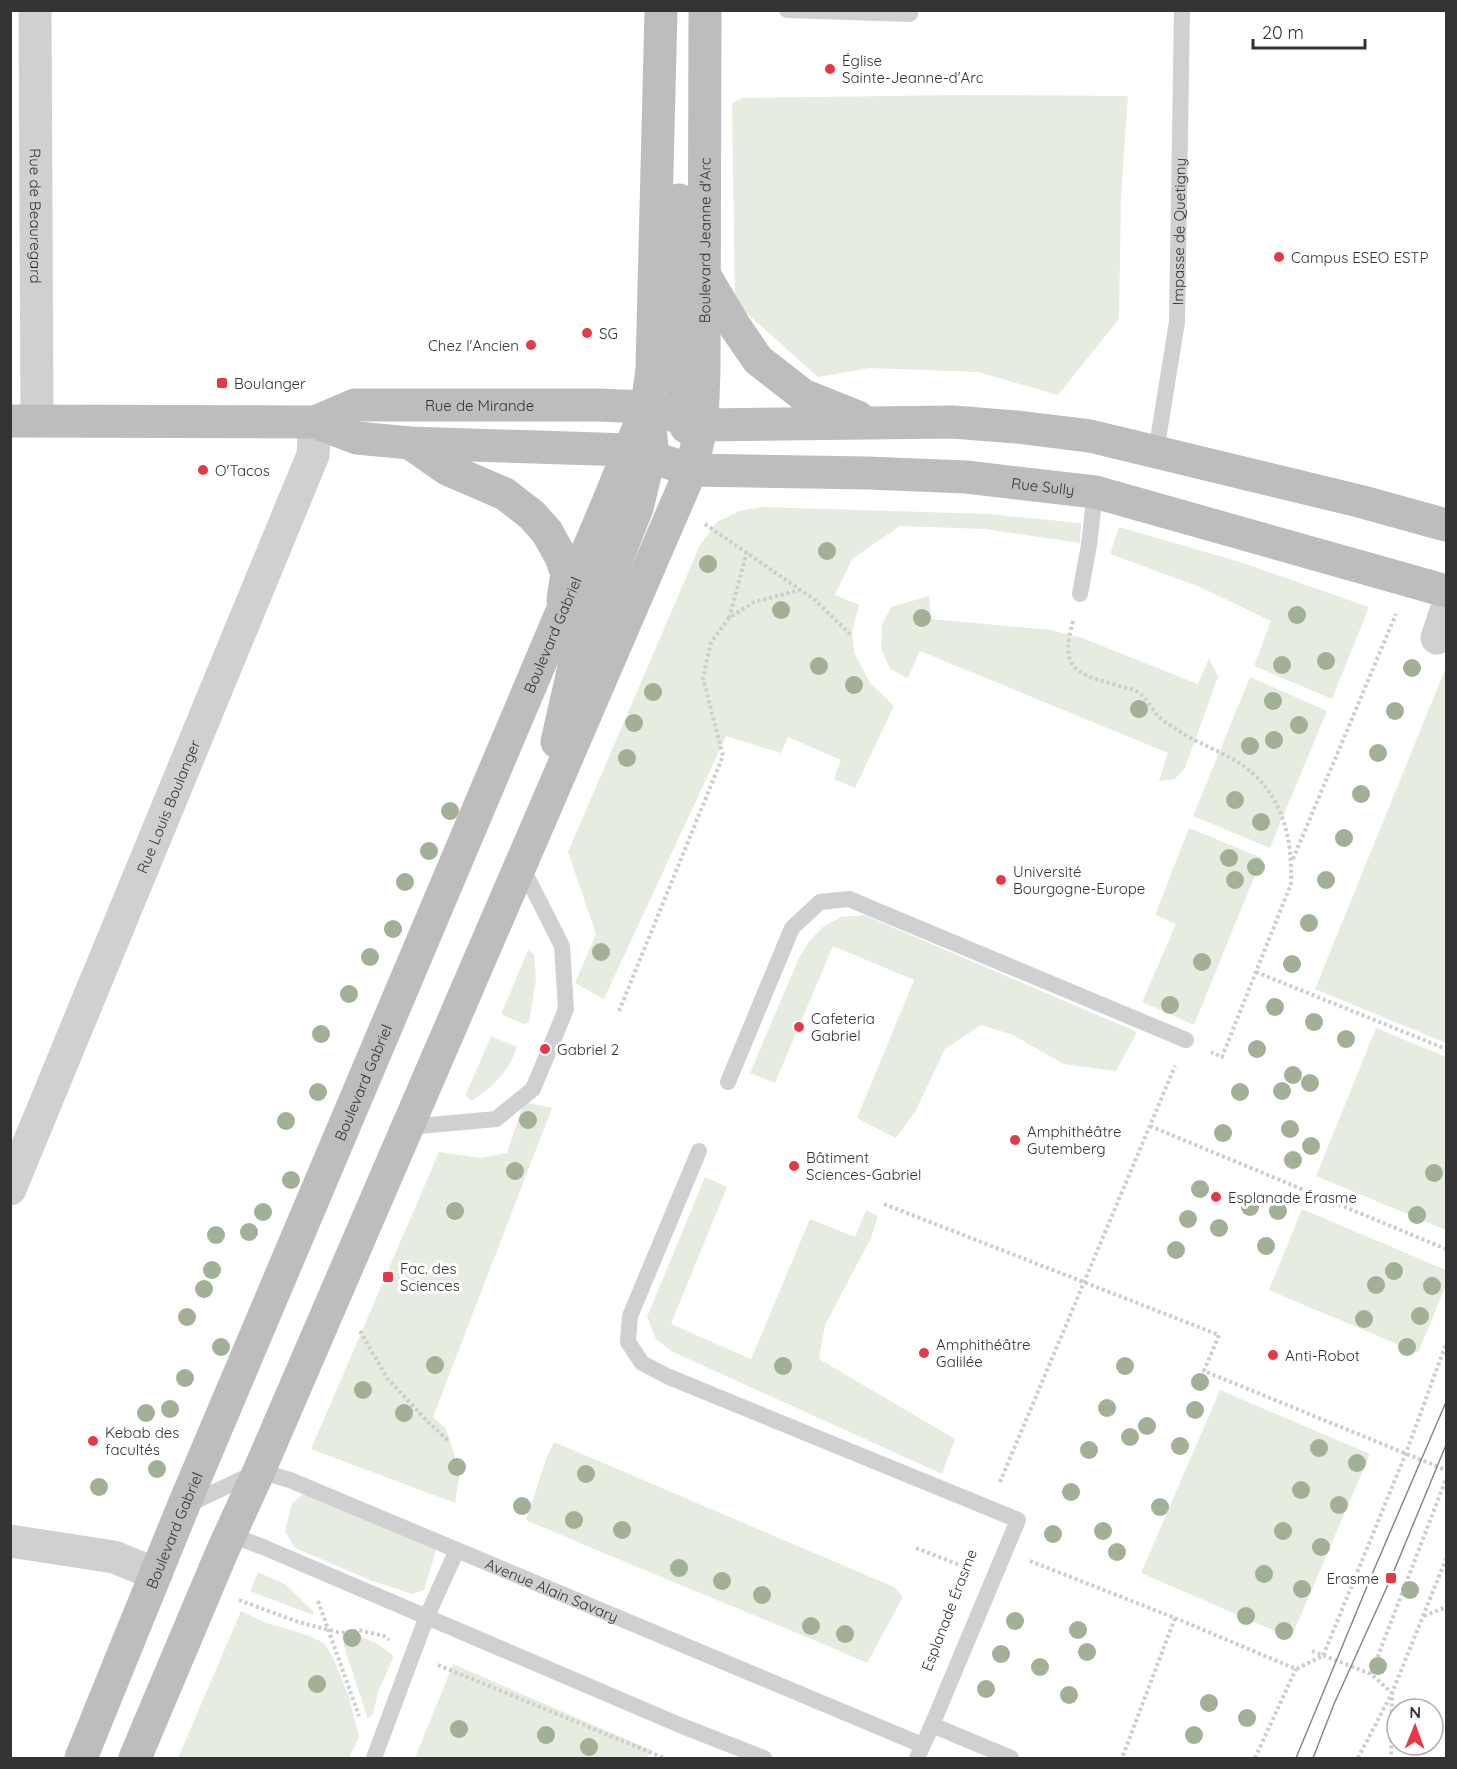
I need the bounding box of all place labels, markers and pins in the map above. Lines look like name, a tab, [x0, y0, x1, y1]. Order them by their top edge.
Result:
place label: Église Sainte-Jeanne-d'Arc	[842, 51, 984, 87]
marker: Église Sainte-Jeanne-d'Arc	[823, 62, 837, 76]
place label: Campus ESEO ESTP	[1291, 248, 1428, 267]
marker: Campus ESEO ESTP	[1272, 250, 1286, 264]
place label: SG	[599, 324, 618, 343]
marker: SG	[580, 326, 594, 340]
place label: Chez l'Ancien	[428, 336, 519, 355]
marker: Chez l'Ancien	[524, 338, 538, 352]
place label: Boulanger	[234, 374, 306, 393]
marker: Boulanger	[215, 376, 229, 390]
place label: O'Tacos	[215, 461, 270, 480]
marker: O'Tacos	[196, 463, 210, 477]
place label: Université Bourgogne-Europe	[1013, 862, 1145, 898]
marker: Université Bourgogne-Europe	[994, 873, 1008, 887]
place label: Cafeteria Gabriel	[811, 1009, 875, 1045]
marker: Cafeteria Gabriel	[792, 1020, 806, 1034]
place label: Gabriel 2	[557, 1040, 619, 1059]
marker: Gabriel 2	[538, 1042, 552, 1056]
place label: Amphithéâtre Gutemberg	[1027, 1122, 1121, 1158]
marker: Amphithéâtre Gutemberg	[1008, 1133, 1022, 1147]
place label: Bâtiment Sciences-Gabriel	[806, 1148, 921, 1184]
marker: Bâtiment Sciences-Gabriel	[787, 1159, 801, 1173]
place label: Esplanade Érasme	[1228, 1188, 1357, 1207]
marker: Esplanade Érasme	[1209, 1190, 1223, 1204]
place label: Fac. des Sciences	[400, 1259, 460, 1295]
marker: Fac. des Sciences	[381, 1270, 395, 1284]
place label: Amphithéâtre Galilée	[936, 1335, 1030, 1371]
marker: Amphithéâtre Galilée	[917, 1346, 931, 1360]
place label: Anti-Robot	[1285, 1346, 1360, 1365]
marker: Anti-Robot	[1266, 1348, 1280, 1362]
place label: Kebab des facultés	[105, 1423, 179, 1459]
marker: Kebab des facultés	[86, 1434, 100, 1448]
place label: Erasme	[1327, 1569, 1379, 1588]
marker: Erasme	[1384, 1571, 1398, 1585]

